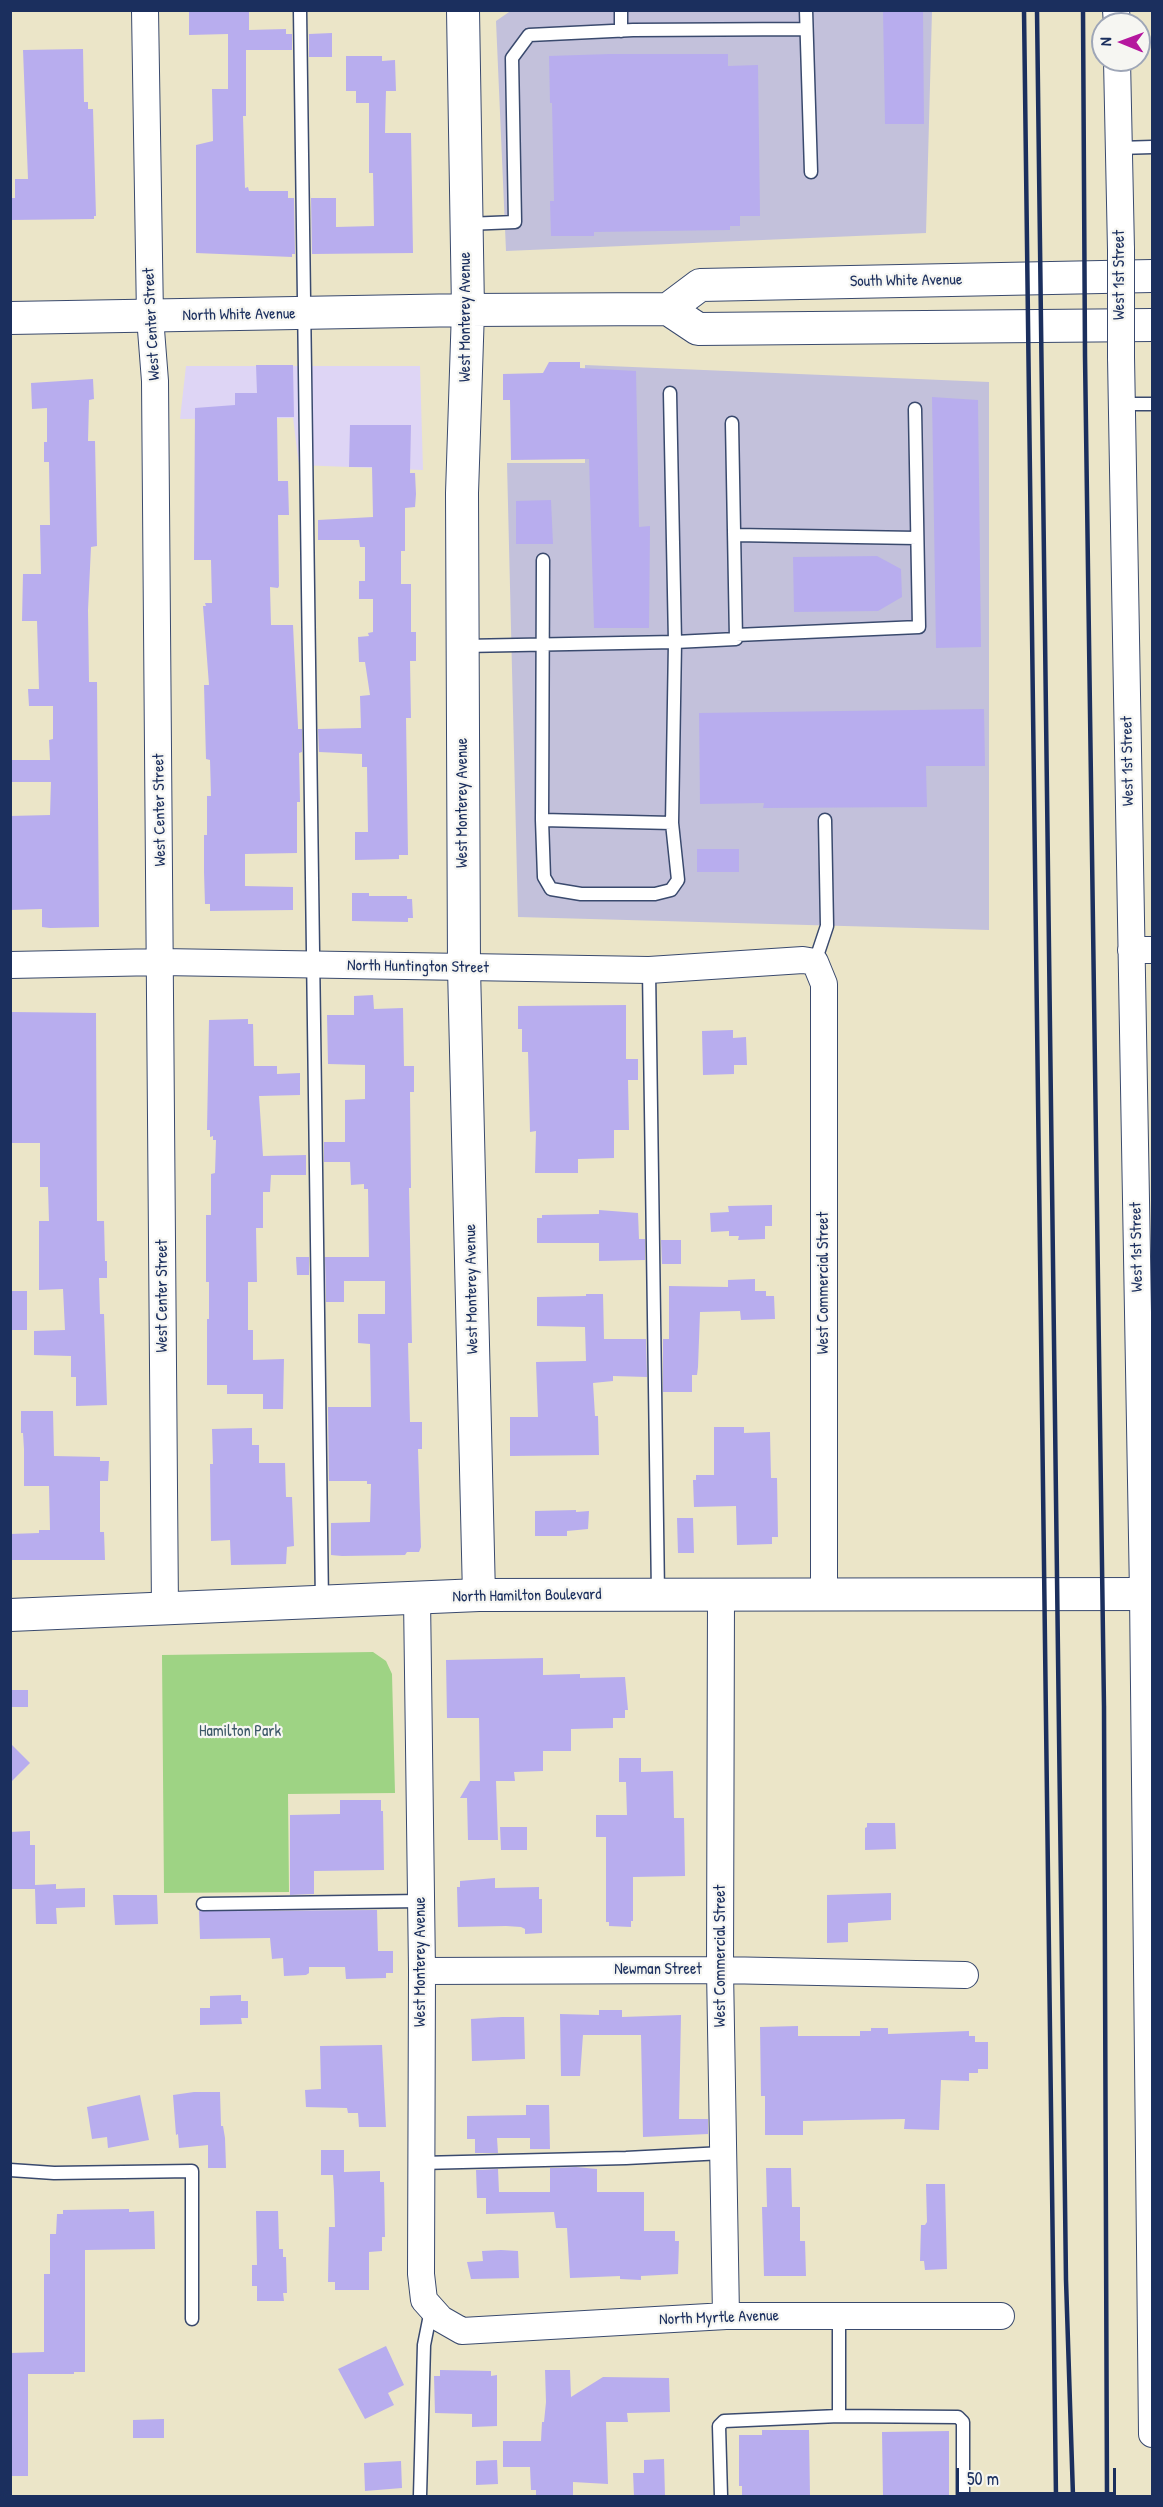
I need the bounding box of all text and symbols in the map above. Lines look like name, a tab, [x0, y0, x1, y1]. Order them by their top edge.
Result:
north arrow	[1091, 12, 1151, 72]
text: N	[1094, 37, 1116, 46]
street label: West 1st Street	[1110, 230, 1130, 320]
street label: West Monterey Avenue	[456, 252, 476, 382]
street label: West Center Street	[139, 267, 165, 381]
street label: South White Avenue	[850, 270, 962, 292]
street label: North White Avenue	[182, 304, 296, 326]
street label: West 1st Street	[1118, 716, 1138, 806]
street label: West Monterey Avenue	[453, 738, 473, 868]
street label: West Center Street	[149, 753, 171, 867]
street label: North Huntington Street	[347, 956, 489, 978]
street label: West 1st Street	[1127, 1202, 1147, 1292]
street label: West Commercial Street	[814, 1212, 834, 1354]
street label: West Monterey Avenue	[461, 1224, 483, 1354]
street label: West Center Street	[153, 1240, 173, 1352]
street label: North Hamilton Boulevard	[452, 1585, 602, 1607]
park label: Hamilton Park	[199, 1722, 281, 1742]
street label: West Commercial Street	[711, 1885, 731, 2027]
street label: West Monterey Avenue	[411, 1897, 431, 2027]
street label: Newman Street	[614, 1960, 702, 1980]
street label: North Myrtle Avenue	[659, 2306, 779, 2330]
scale bar	[959, 2456, 1120, 2494]
text: 50 m	[967, 2466, 999, 2491]

